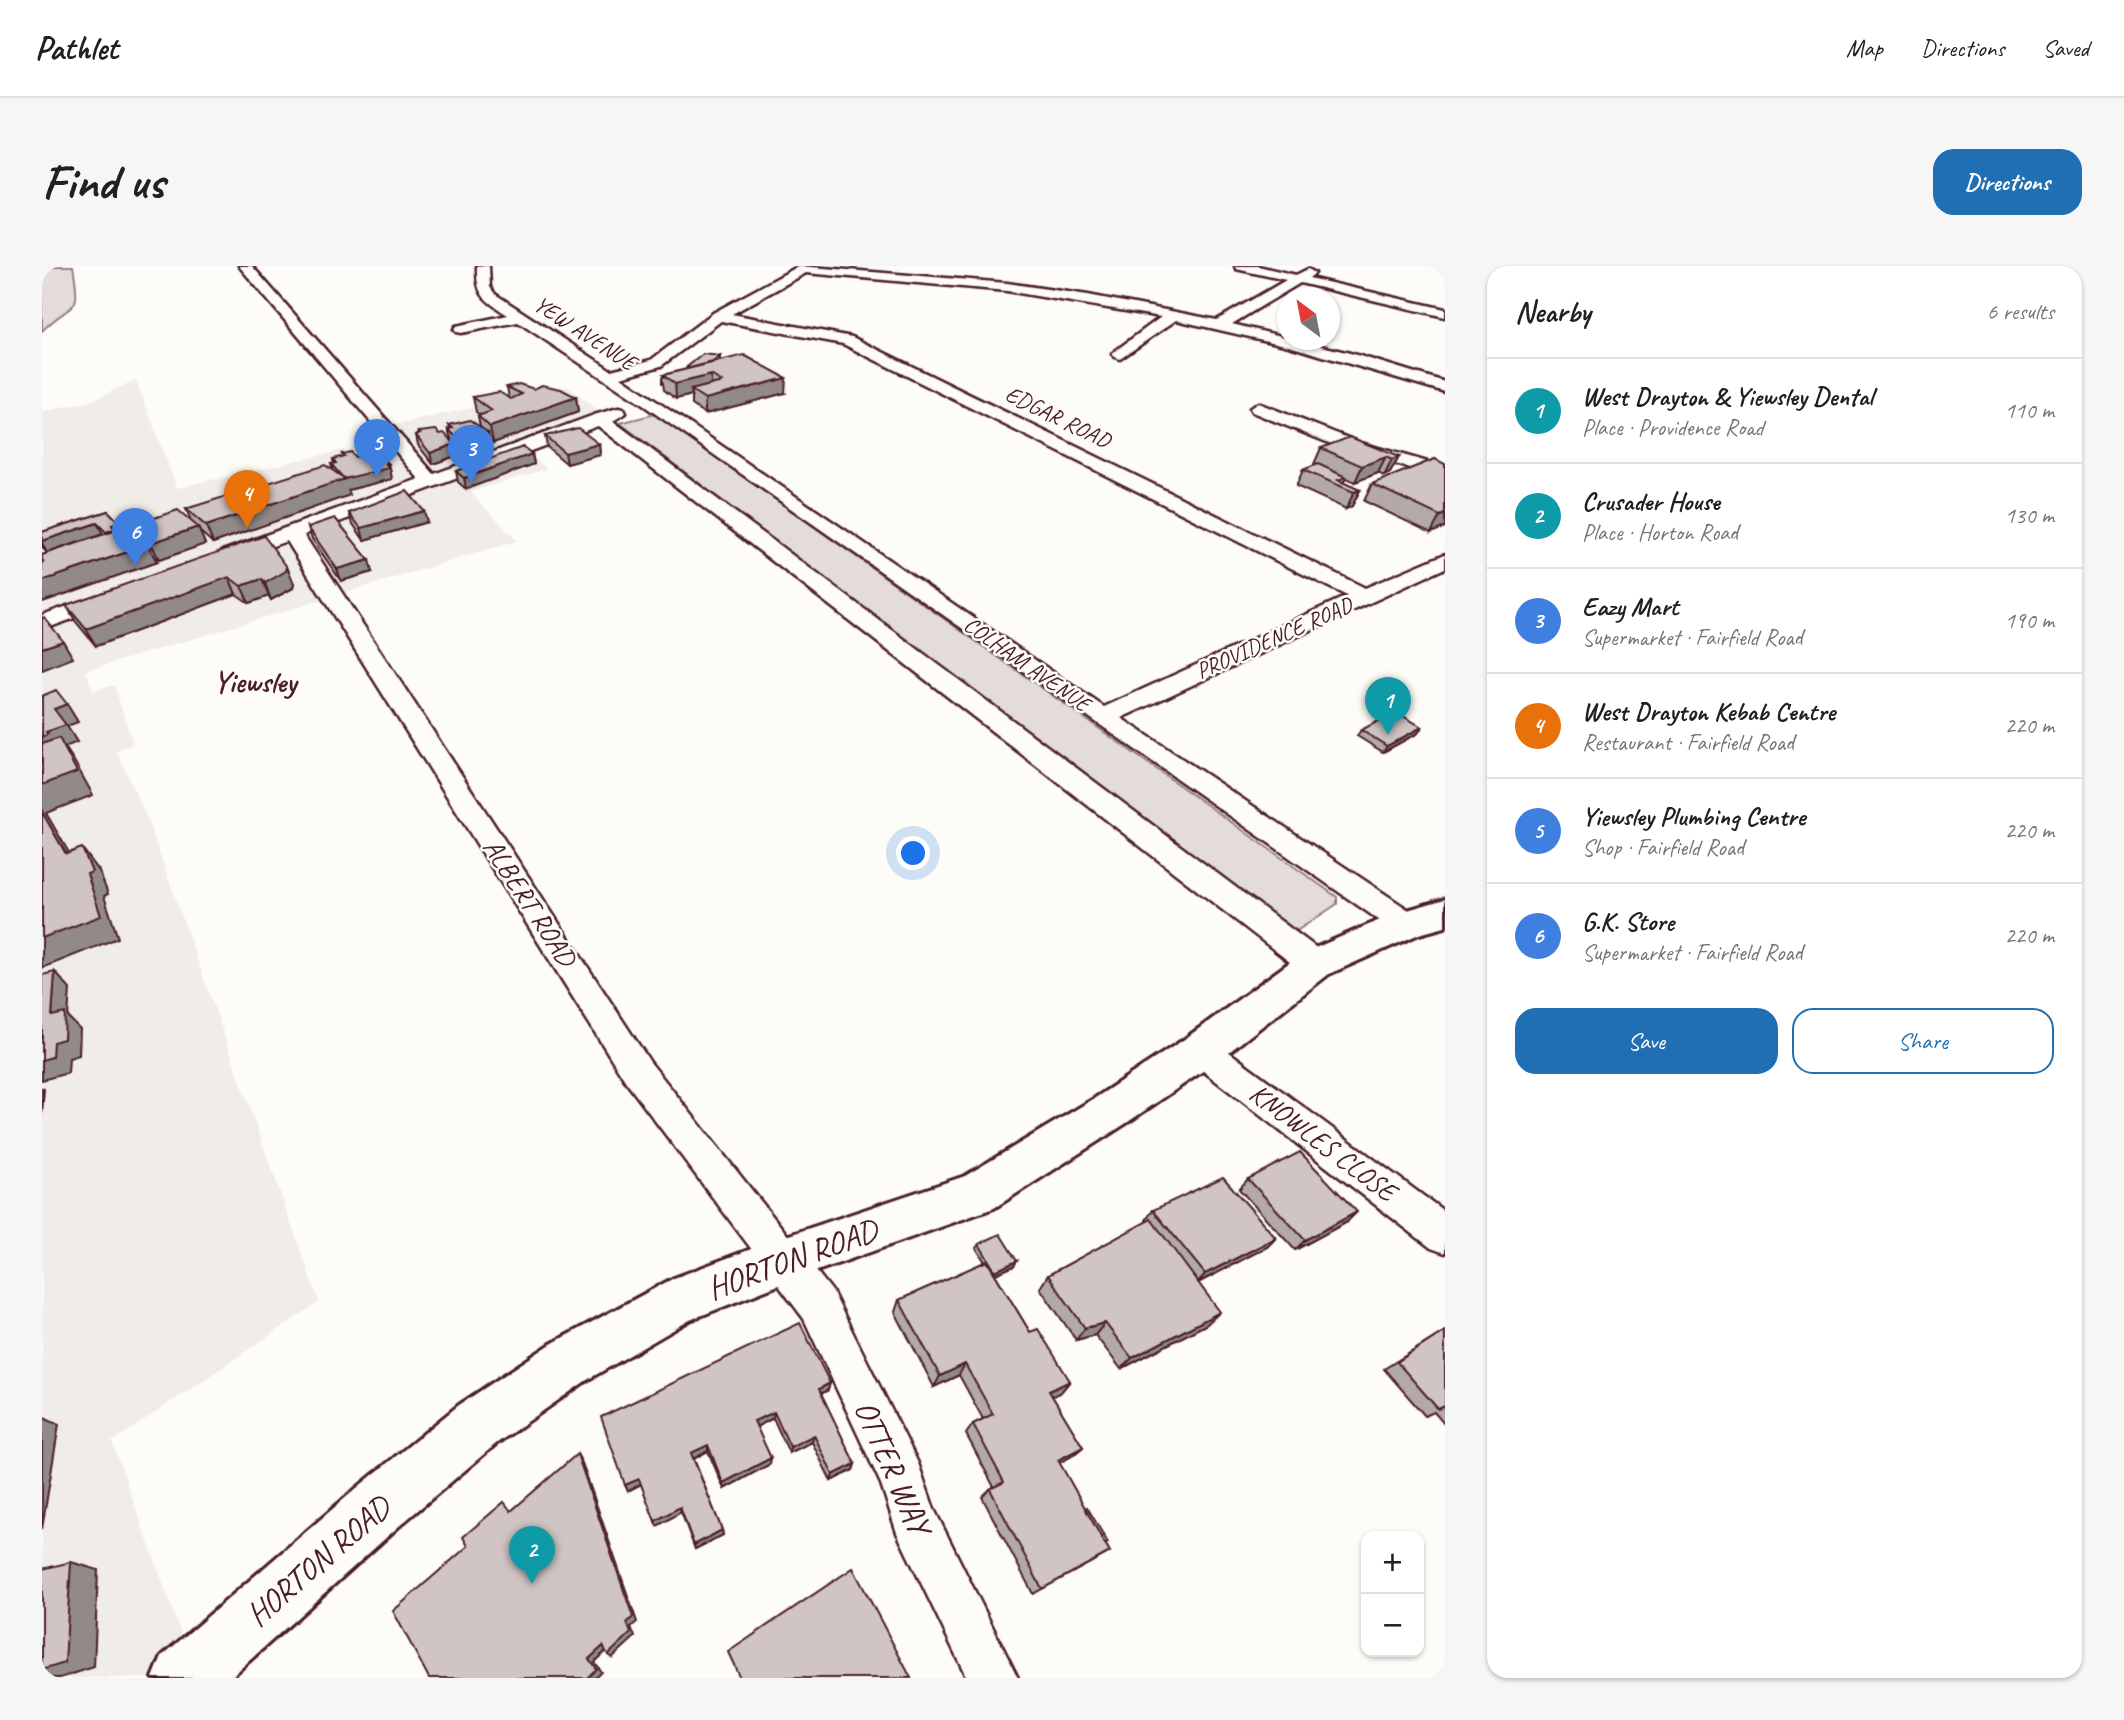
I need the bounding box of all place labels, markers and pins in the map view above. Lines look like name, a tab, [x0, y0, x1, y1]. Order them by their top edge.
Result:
pin: 5	[354, 419, 400, 477]
pin: 3	[448, 425, 494, 483]
pin: 4	[224, 470, 270, 528]
pin: 6	[112, 508, 158, 566]
pin: 1	[1365, 677, 1411, 735]
pin: 2	[509, 1526, 555, 1584]

